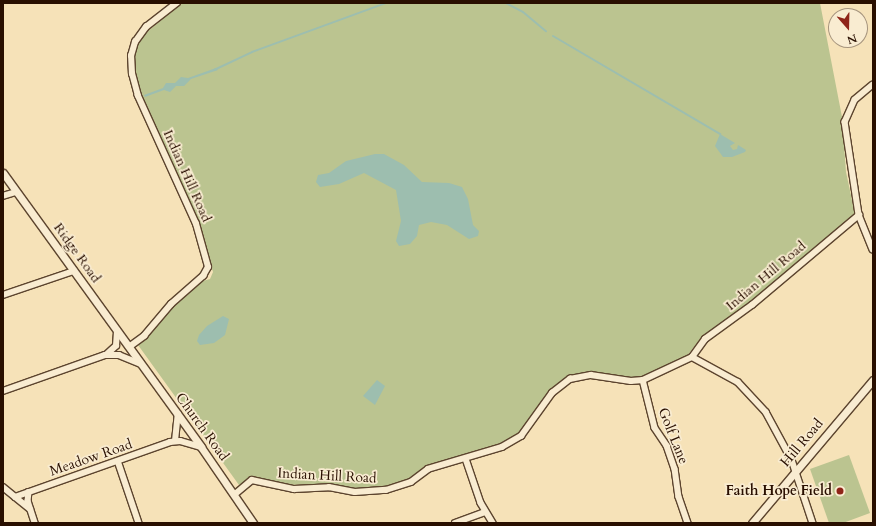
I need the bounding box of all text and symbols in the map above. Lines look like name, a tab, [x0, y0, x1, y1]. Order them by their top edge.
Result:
north arrow	[828, 8, 868, 48]
text: N	[845, 30, 859, 47]
street label: Indian Hill Road	[159, 127, 215, 225]
street label: Ridge Road	[50, 220, 104, 286]
street label: Indian Hill Road	[723, 238, 809, 314]
street label: Church Road	[172, 390, 232, 464]
street label: Golf Lane	[654, 405, 692, 467]
street label: Hill Road	[777, 416, 827, 470]
street label: Meadow Road	[47, 436, 135, 480]
street label: Indian Hill Road	[277, 465, 377, 487]
place label: Faith Hope Field	[726, 483, 832, 499]
marker: Faith Hope Field	[835, 486, 845, 496]

